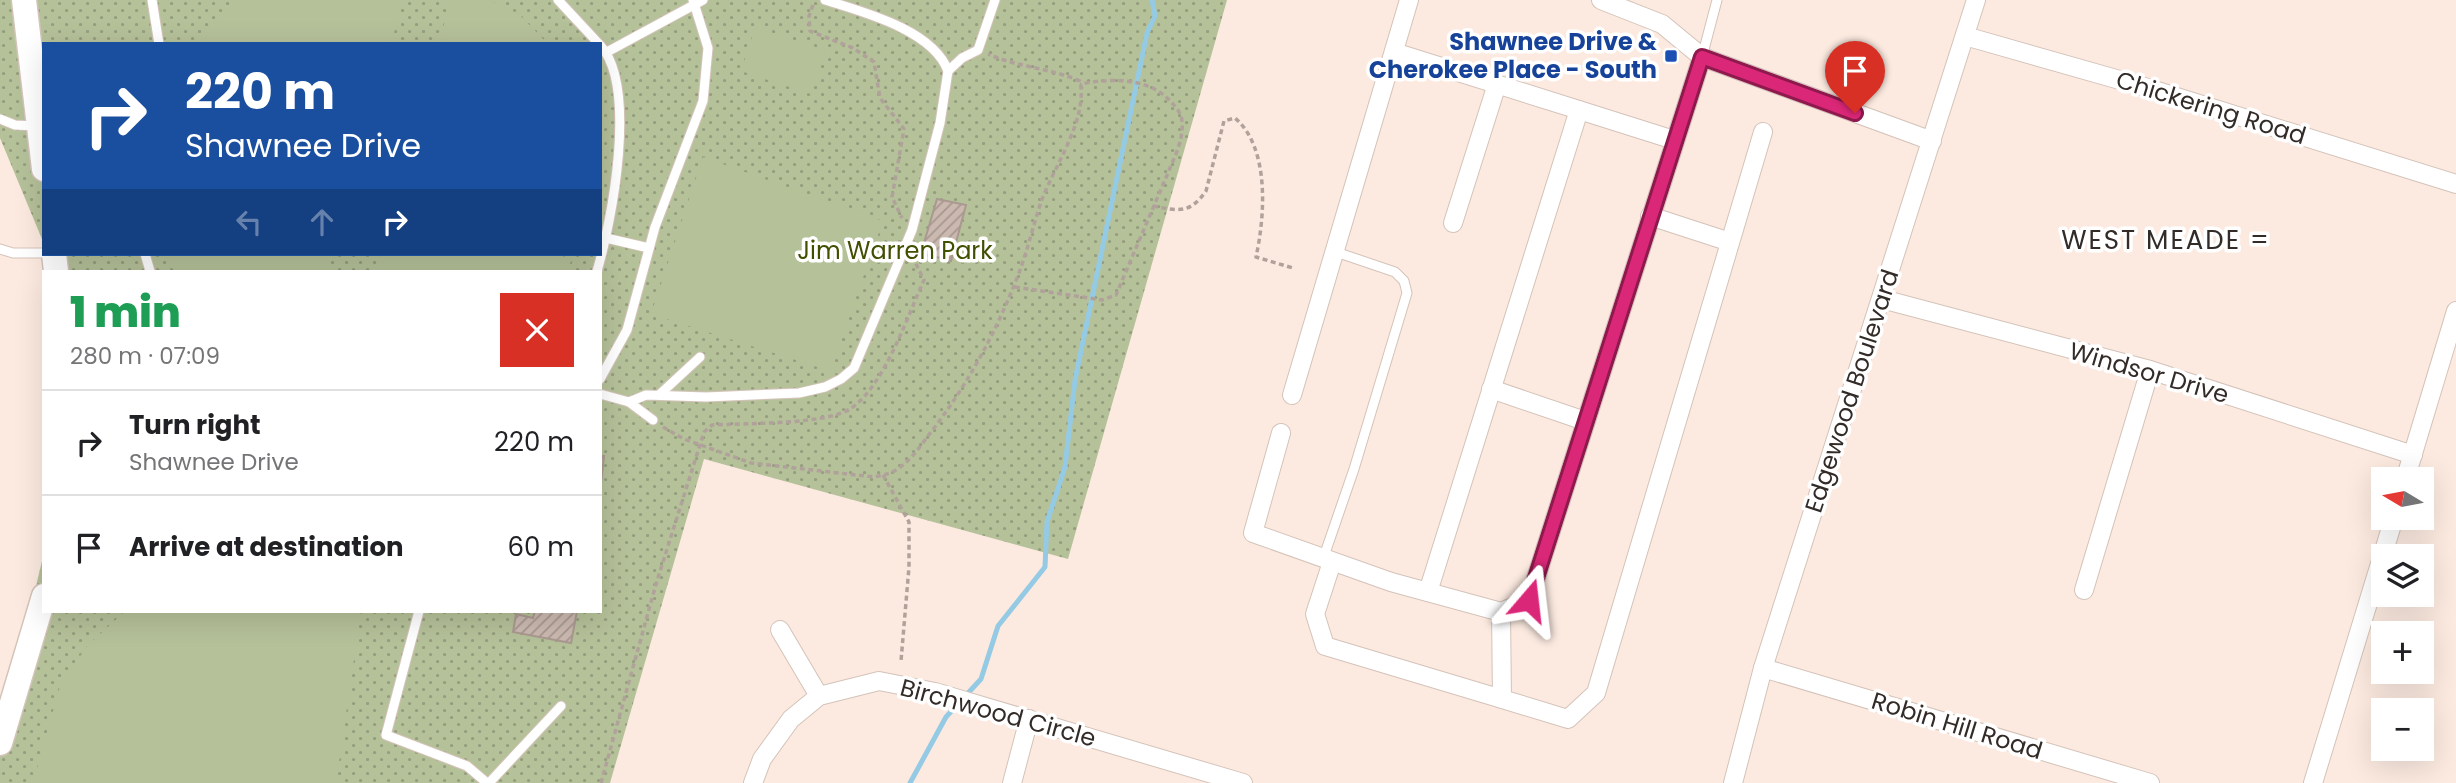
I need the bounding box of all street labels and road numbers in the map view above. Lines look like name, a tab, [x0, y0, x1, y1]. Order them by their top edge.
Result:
street label: Chickering Road	[2112, 63, 2310, 152]
street label: Edgewood Boulevard	[1797, 265, 1906, 517]
street label: Windsor Drive	[2066, 334, 2233, 411]
street label: Birchwood Circle	[897, 671, 1100, 755]
street label: Robin Hill Road	[1868, 684, 2047, 767]

